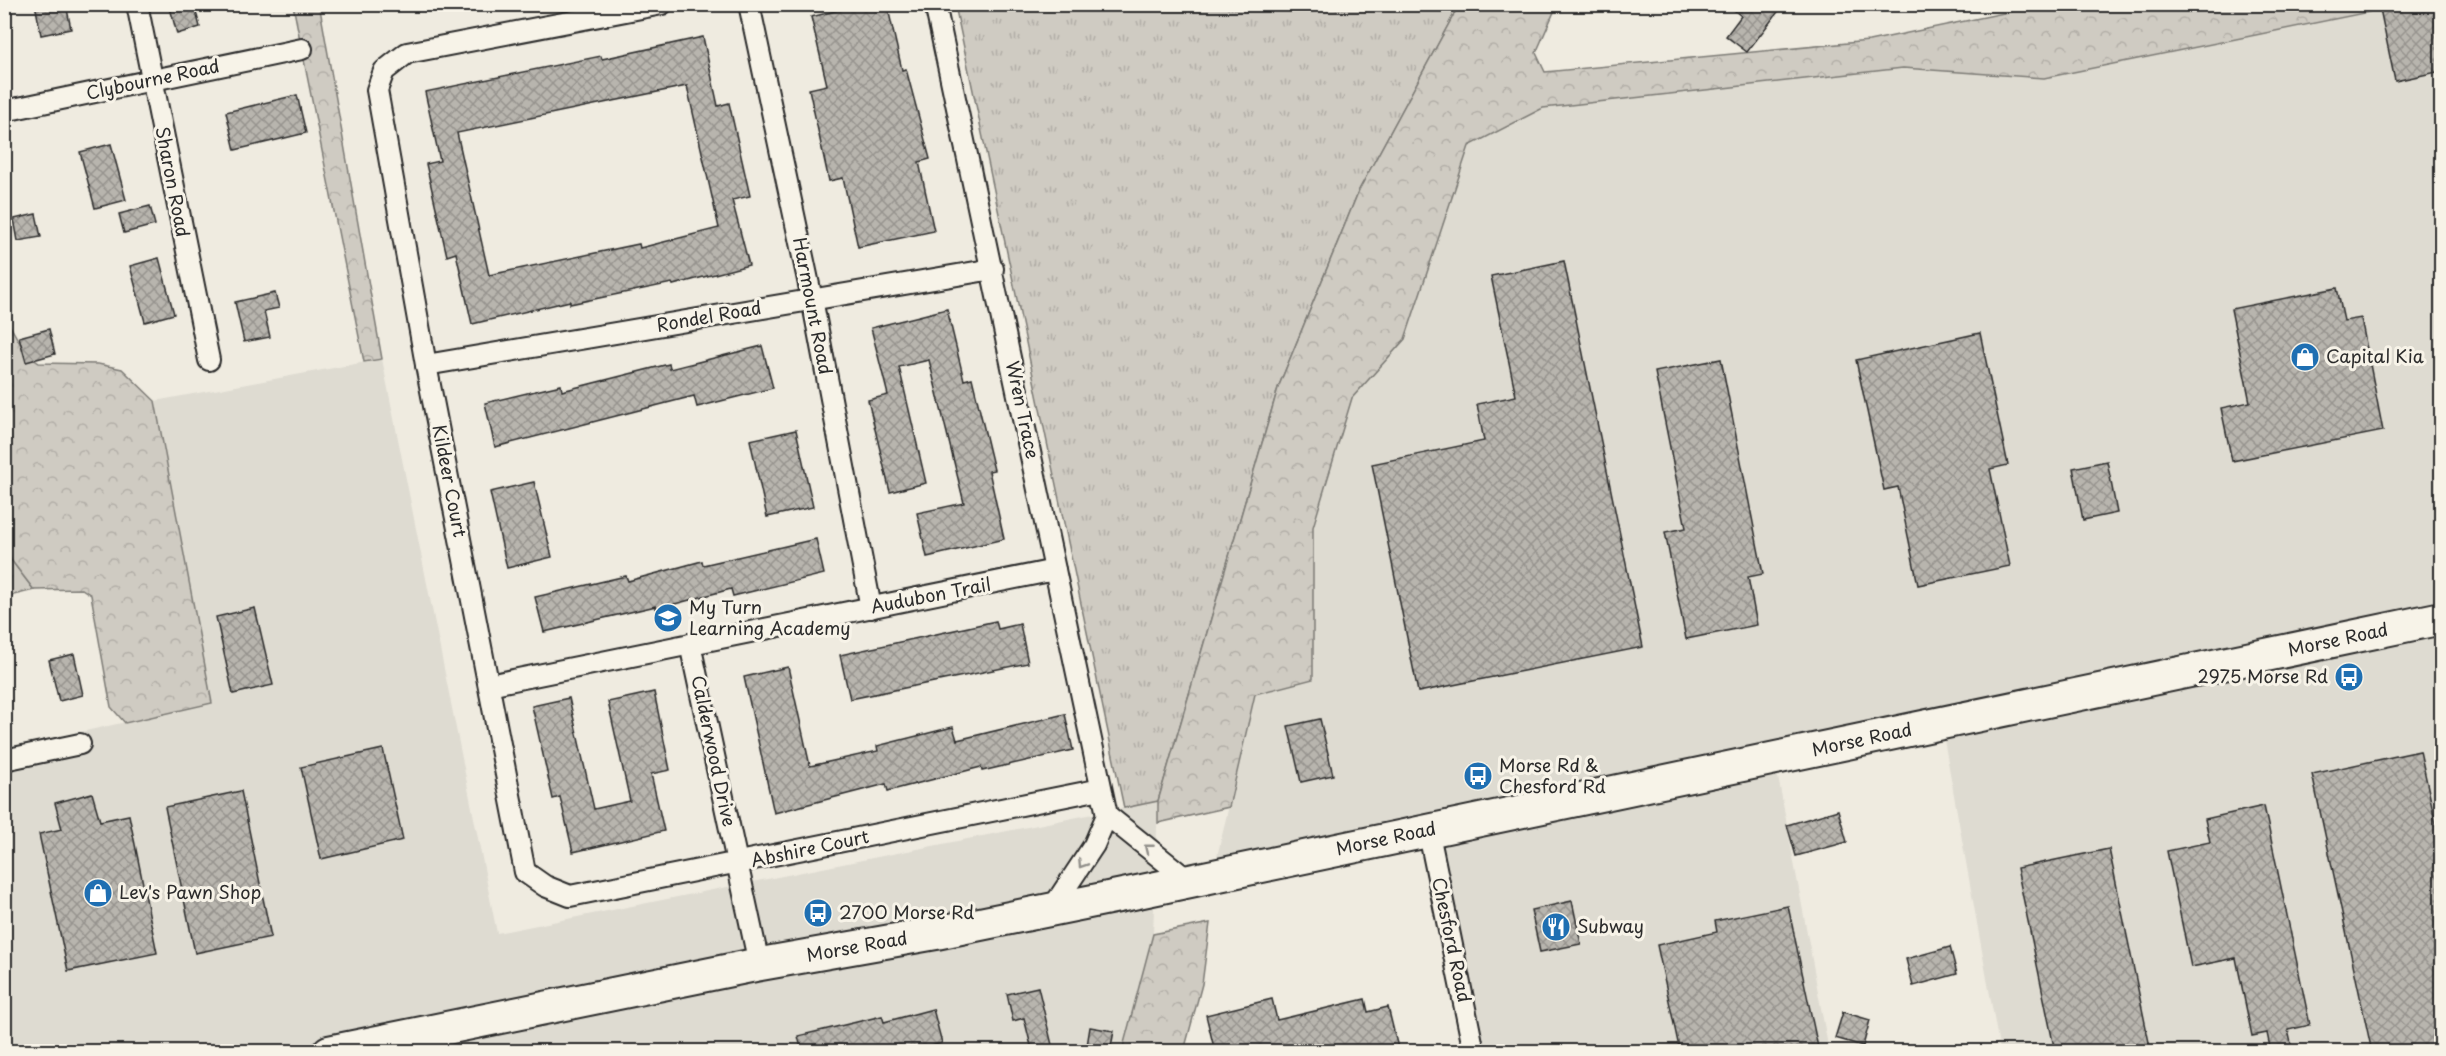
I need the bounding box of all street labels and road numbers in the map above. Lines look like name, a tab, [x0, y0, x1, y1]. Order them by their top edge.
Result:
street label: Clybourne Road	[83, 51, 222, 106]
street label: Sharon Road	[150, 124, 197, 239]
street label: Harmount Road	[787, 235, 840, 377]
street label: Rondel Road	[654, 293, 763, 338]
street label: Wren Trace	[1000, 358, 1047, 461]
street label: Kildeer Court	[426, 422, 475, 539]
street label: Audubon Trail	[868, 570, 993, 619]
street label: Morse Road	[2285, 615, 2390, 662]
street label: Calderwood Drive	[685, 673, 744, 829]
street label: Morse Road	[1809, 715, 1914, 762]
street label: Morse Road	[1333, 814, 1438, 861]
street label: Abshire Court	[748, 822, 871, 873]
street label: Chesford Road	[1426, 875, 1479, 1005]
street label: Morse Road	[804, 923, 909, 968]

